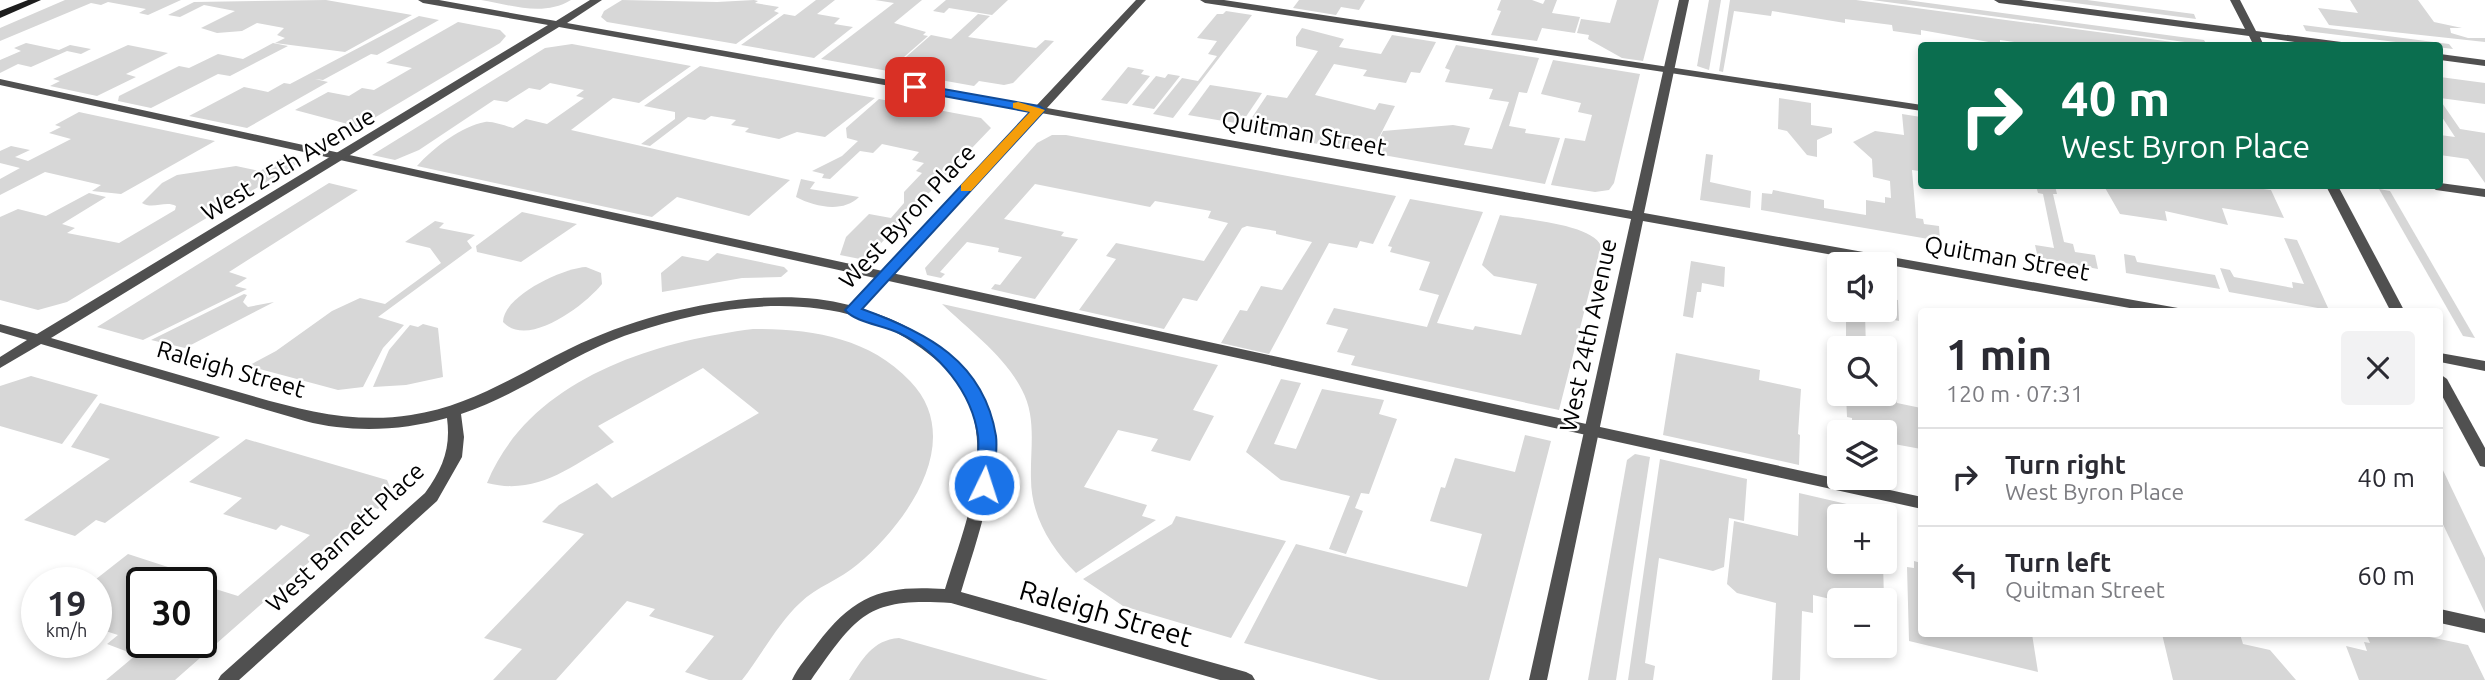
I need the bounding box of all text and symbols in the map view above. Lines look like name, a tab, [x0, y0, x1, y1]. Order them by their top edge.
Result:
pin	[885, 57, 945, 117]
icon: arrive	[896, 68, 934, 106]
icon: right	[1946, 70, 2037, 161]
text: 40 m	[2061, 70, 2170, 125]
street label: West 25th Avenue	[197, 102, 379, 226]
street label: Quitman Street	[1219, 105, 1389, 161]
text: West Byron Place	[2061, 128, 2310, 164]
street label: West Byron Place	[833, 138, 981, 294]
street label: Quitman Street	[1922, 230, 2092, 286]
street label: West 24th Avenue	[1554, 236, 1622, 434]
map controls	[1827, 252, 1897, 658]
button: sound	[1827, 252, 1897, 322]
text: 1 min	[1946, 331, 2052, 378]
button: close	[2341, 331, 2415, 405]
street label: Raleigh Street	[154, 335, 309, 403]
button: search	[1827, 336, 1897, 406]
text: 120 m · 07:31	[1946, 381, 2084, 406]
button: layers	[1827, 420, 1897, 490]
position arrow	[947, 448, 1021, 522]
text: Turn right	[2005, 450, 2126, 479]
street label: West Barnett Place	[261, 457, 429, 617]
icon: right	[1946, 458, 1984, 496]
text: 40 m	[2357, 463, 2415, 492]
text: West Byron Place	[2005, 479, 2184, 504]
button: +	[1827, 504, 1897, 574]
text: Turn left	[2005, 548, 2111, 577]
icon: left	[1946, 556, 1984, 594]
text: 60 m	[2357, 561, 2415, 590]
speed limit sign: 30	[126, 567, 217, 658]
street label: Raleigh Street	[1016, 574, 1196, 652]
text: Quitman Street	[2005, 577, 2165, 602]
text: 19	[47, 583, 86, 623]
button: −	[1827, 588, 1897, 658]
text: km/h	[46, 620, 87, 640]

